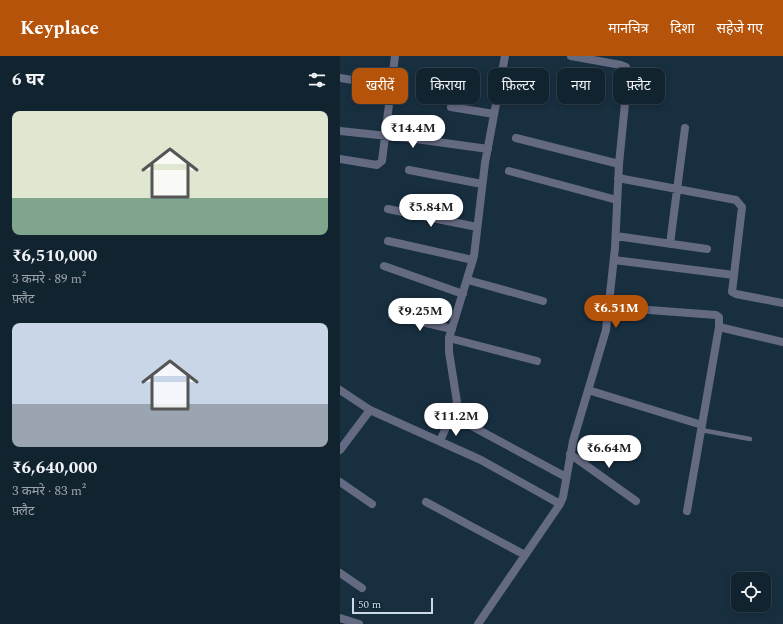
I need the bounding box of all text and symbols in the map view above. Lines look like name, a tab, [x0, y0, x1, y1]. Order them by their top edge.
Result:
text: Keyplace	[20, 14, 99, 43]
text: मानचित्र	[608, 18, 648, 39]
text: दिशा	[670, 18, 695, 39]
text: सहेजे गए	[717, 18, 763, 39]
text: 6 घर	[12, 67, 44, 93]
chip: खरीदें	[352, 68, 408, 104]
chip: किराया	[416, 68, 480, 104]
chip: फ़िल्टर	[488, 68, 549, 104]
chip: नया	[557, 68, 605, 104]
chip: फ़्लैट	[613, 68, 665, 104]
icon: filters	[306, 69, 328, 91]
pin: ₹14.4M	[380, 115, 446, 149]
text: ₹14.4M	[390, 118, 436, 138]
icon: home	[134, 137, 206, 209]
pin: ₹5.84M	[398, 194, 464, 228]
text: ₹5.84M	[408, 197, 454, 217]
text: ₹6,510,000	[12, 243, 97, 269]
text: 3 कमरे · 89 m²	[12, 269, 86, 289]
text: फ़्लैट	[12, 289, 35, 309]
pin: ₹6.51M	[583, 295, 649, 329]
pin: ₹9.25M	[387, 298, 453, 332]
text: ₹6.51M	[593, 298, 639, 318]
text: ₹9.25M	[397, 301, 443, 321]
icon: home	[134, 349, 206, 421]
pin: ₹11.2M	[423, 403, 489, 437]
text: ₹11.2M	[433, 406, 479, 426]
pin: ₹6.64M	[576, 435, 642, 469]
text: ₹6.64M	[586, 438, 632, 458]
text: ₹6,640,000	[12, 455, 97, 481]
text: 3 कमरे · 83 m²	[12, 481, 86, 501]
text: फ़्लैट	[12, 501, 35, 521]
map controls	[731, 572, 771, 612]
button: locate	[731, 572, 771, 612]
scale bar	[352, 596, 433, 615]
text: 50 m	[358, 596, 381, 613]

